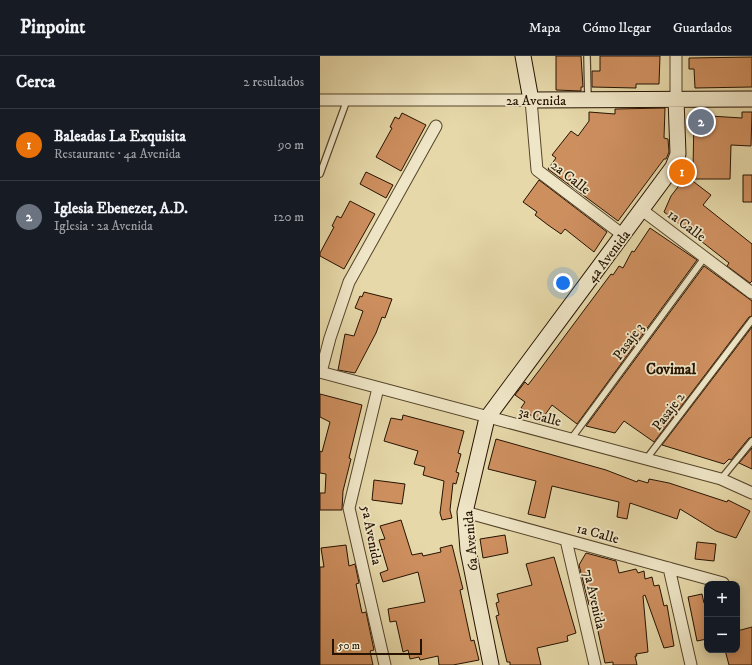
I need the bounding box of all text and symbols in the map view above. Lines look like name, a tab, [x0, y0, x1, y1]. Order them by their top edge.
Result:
text: Pinpoint	[20, 16, 85, 39]
text: Mapa	[529, 19, 560, 37]
text: Cómo llegar	[582, 19, 651, 37]
text: Guardados	[673, 19, 732, 37]
text: Cerca	[16, 71, 55, 93]
text: 2 resultados	[243, 74, 304, 90]
street label: 2a Avenida	[506, 92, 566, 110]
pin: 2	[688, 107, 714, 137]
text: Baleadas La Exquisita	[54, 127, 186, 146]
text: 1	[27, 137, 31, 153]
text: 90 m	[278, 137, 304, 153]
text: Restaurante · 4a Avenida	[54, 146, 181, 162]
street label: 2a Calle	[547, 157, 594, 199]
pin: 1	[669, 157, 695, 187]
text: Iglesia Ebenezer, A.D.	[54, 199, 188, 218]
street label: 1a Calle	[664, 206, 709, 246]
text: 2	[26, 209, 32, 225]
text: 120 m	[273, 209, 304, 225]
text: Iglesia · 2a Avenida	[54, 218, 153, 234]
street label: 4a Avenida	[583, 227, 634, 287]
your location	[553, 273, 573, 293]
street label: Pasaje 3	[609, 319, 648, 364]
district label: Covimal	[646, 360, 696, 379]
street label: Pasaje 2	[648, 389, 689, 434]
street label: 3a Calle	[516, 403, 563, 431]
street label: 5a Avenida	[356, 504, 386, 567]
street label: 6a Avenida	[459, 510, 483, 572]
street label: 1a Calle	[574, 520, 621, 548]
street label: 7a Avenida	[578, 568, 610, 631]
map controls	[704, 581, 740, 653]
button: +	[704, 581, 740, 617]
button: −	[704, 617, 740, 653]
scale bar	[332, 637, 422, 656]
text: 50 m	[338, 639, 360, 653]

